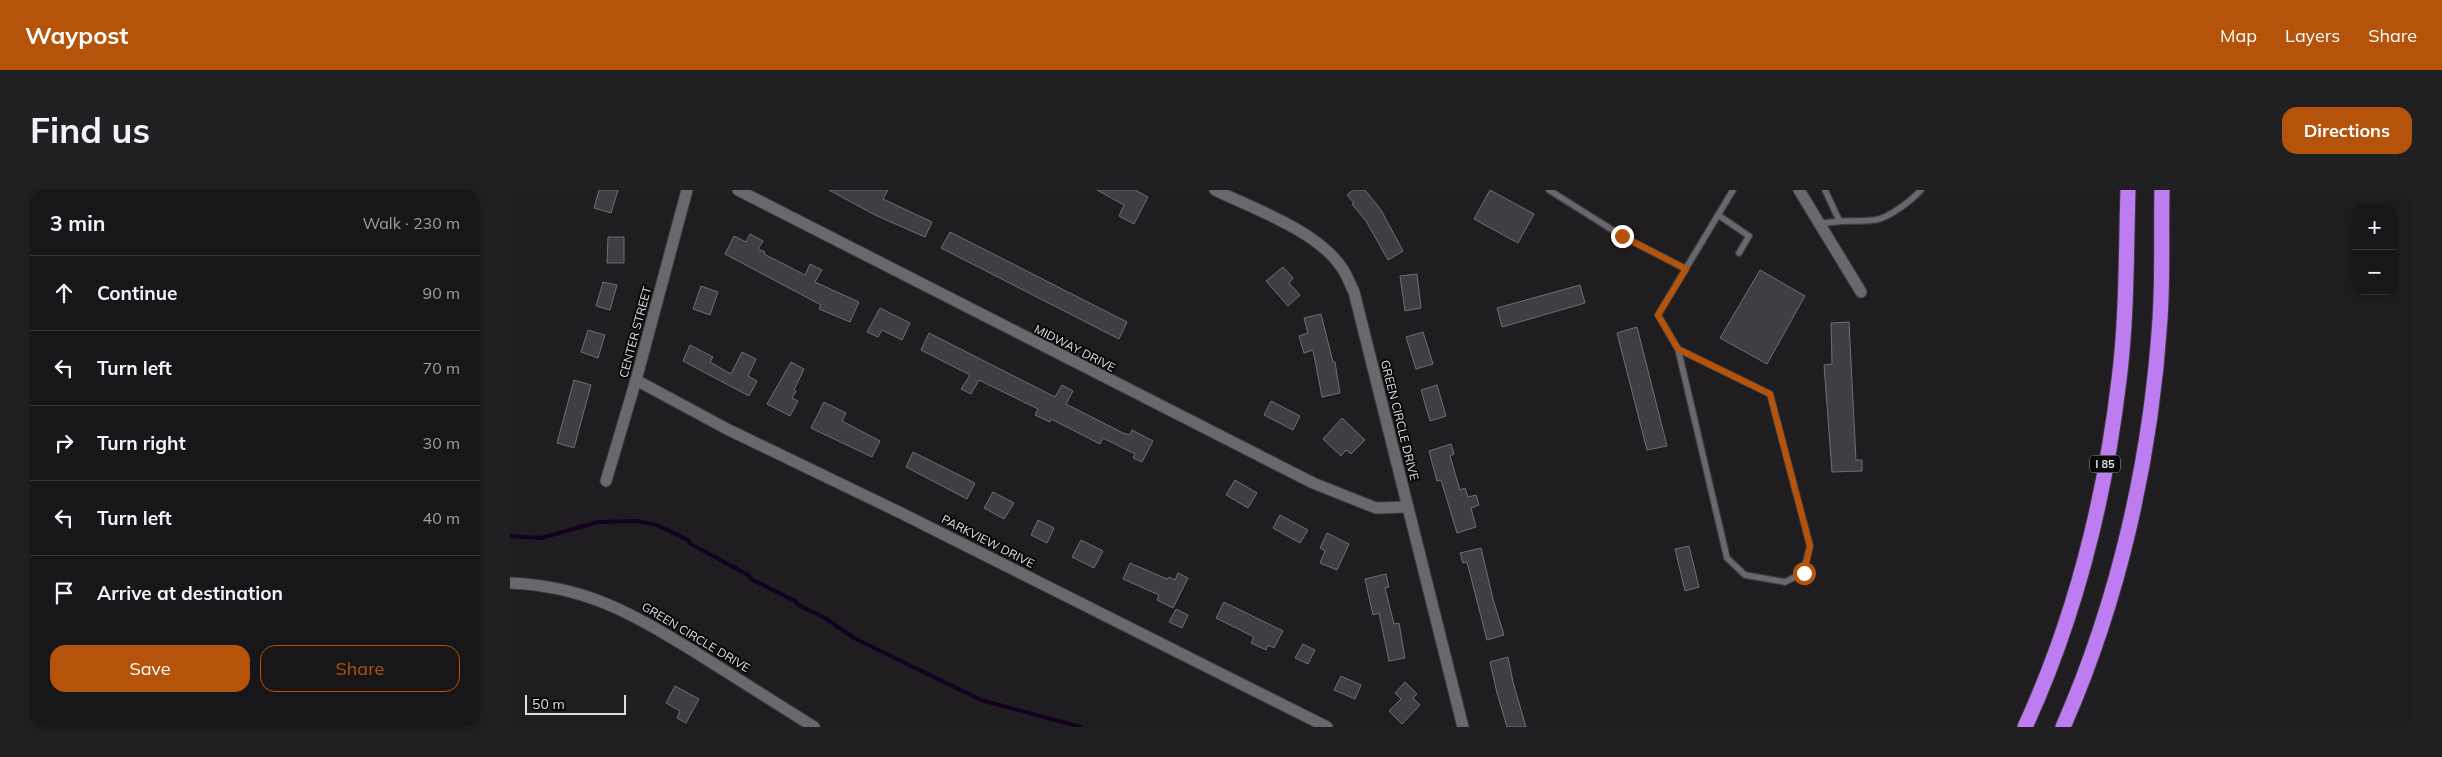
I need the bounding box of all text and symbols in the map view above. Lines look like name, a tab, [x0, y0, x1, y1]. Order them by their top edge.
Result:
text: Waypost	[25, 20, 128, 50]
text: Map	[2220, 24, 2257, 47]
text: Layers	[2285, 24, 2340, 47]
text: Share	[2368, 24, 2417, 47]
button: Directions	[2282, 107, 2412, 154]
text: Find us	[30, 108, 150, 152]
map controls	[2352, 205, 2397, 295]
button: +	[2352, 205, 2397, 250]
text: 3 min	[50, 210, 105, 236]
text: Walk · 230 m	[362, 213, 460, 233]
route end	[1611, 225, 1634, 248]
button: −	[2352, 250, 2397, 295]
icon: ahead	[50, 279, 78, 307]
text: Continue	[97, 281, 177, 305]
text: 90 m	[423, 283, 460, 303]
street label: CENTER STREET	[616, 284, 655, 379]
street label: MIDWAY DRIVE	[1032, 321, 1118, 375]
icon: left	[50, 354, 78, 382]
text: Turn left	[97, 356, 172, 380]
text: 70 m	[423, 358, 460, 378]
street label: GREEN CIRCLE DRIVE	[1378, 358, 1422, 482]
icon: right	[50, 429, 78, 457]
text: Turn right	[97, 431, 186, 455]
text: 30 m	[423, 433, 460, 453]
road number: I 85	[2090, 456, 2120, 472]
icon: left	[50, 504, 78, 532]
text: Turn left	[97, 506, 172, 530]
text: 40 m	[423, 508, 460, 528]
street label: PARKVIEW DRIVE	[939, 511, 1037, 571]
route start	[1793, 562, 1816, 585]
icon: arrive	[50, 579, 78, 607]
text: Arrive at destination	[97, 581, 283, 605]
street label: GREEN CIRCLE DRIVE	[639, 599, 753, 675]
button: Save	[50, 645, 250, 692]
button: Share	[260, 645, 460, 692]
scale bar	[525, 692, 626, 715]
text: 50 m	[532, 695, 565, 713]

